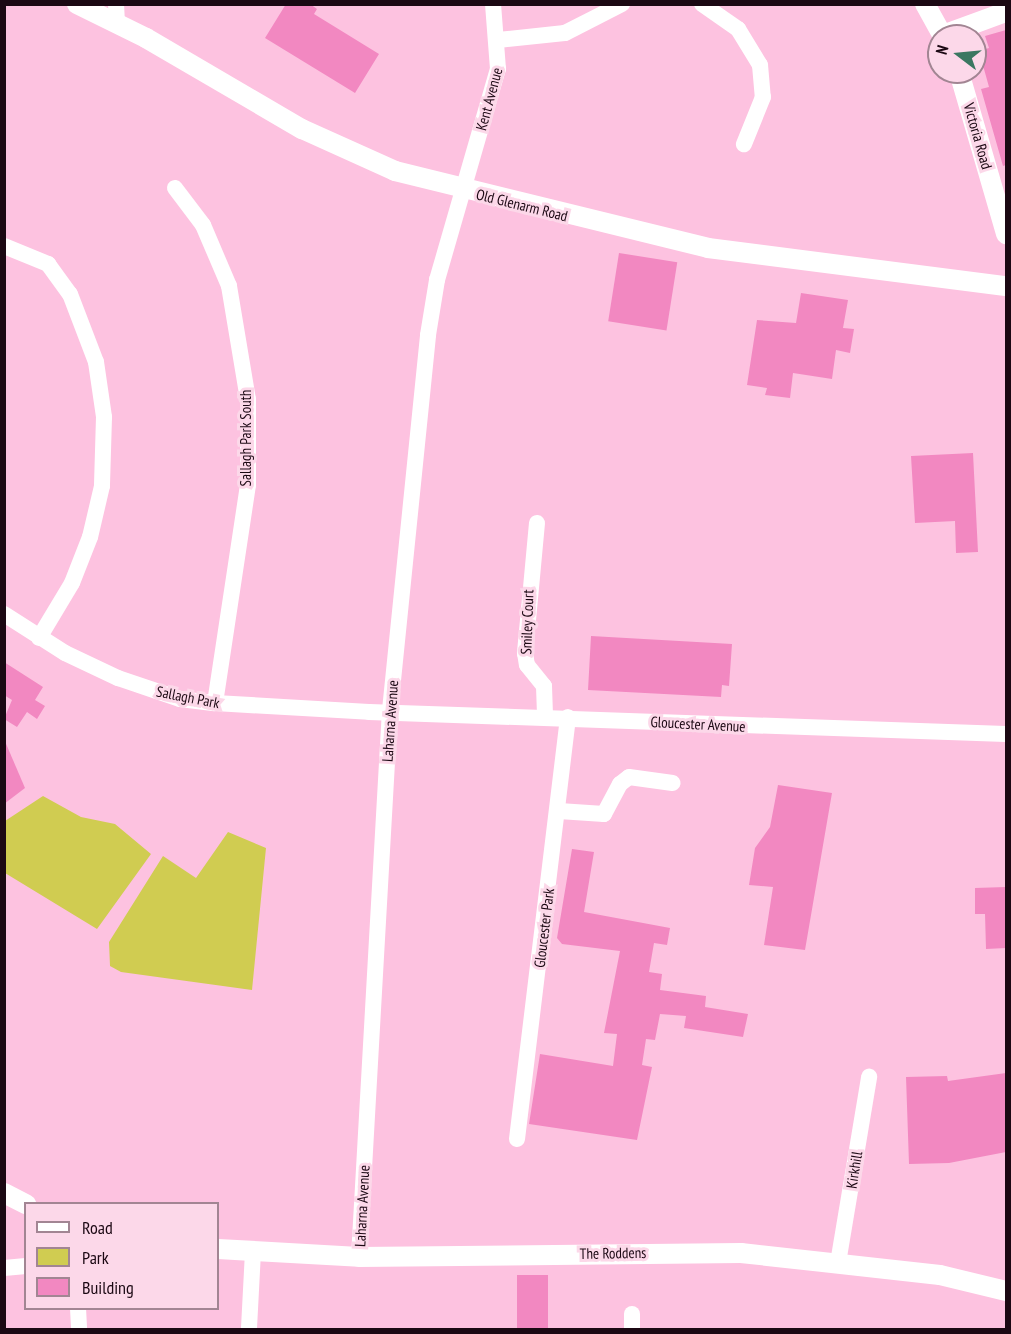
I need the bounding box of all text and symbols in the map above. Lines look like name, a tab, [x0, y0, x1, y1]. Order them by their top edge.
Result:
north arrow	[927, 24, 987, 84]
text: N	[931, 43, 952, 57]
street label: Kent Avenue	[472, 65, 506, 133]
street label: Victoria Road	[960, 101, 996, 171]
street label: Old Glenarm Road	[474, 185, 570, 225]
street label: Sallagh Park South	[237, 389, 255, 487]
street label: Smiley Court	[517, 589, 537, 655]
street label: Laharna Avenue	[378, 679, 402, 763]
street label: Sallagh Park	[155, 682, 221, 712]
street label: Gloucester Avenue	[650, 713, 746, 735]
street label: Gloucester Park	[530, 887, 558, 969]
street label: Kirkhill	[842, 1150, 866, 1190]
street label: Laharna Avenue	[351, 1164, 373, 1248]
legend	[24, 1202, 219, 1310]
text: Road	[82, 1216, 113, 1239]
street label: The Roddens	[580, 1243, 646, 1263]
text: Park	[82, 1246, 109, 1269]
text: Building	[82, 1276, 134, 1299]

